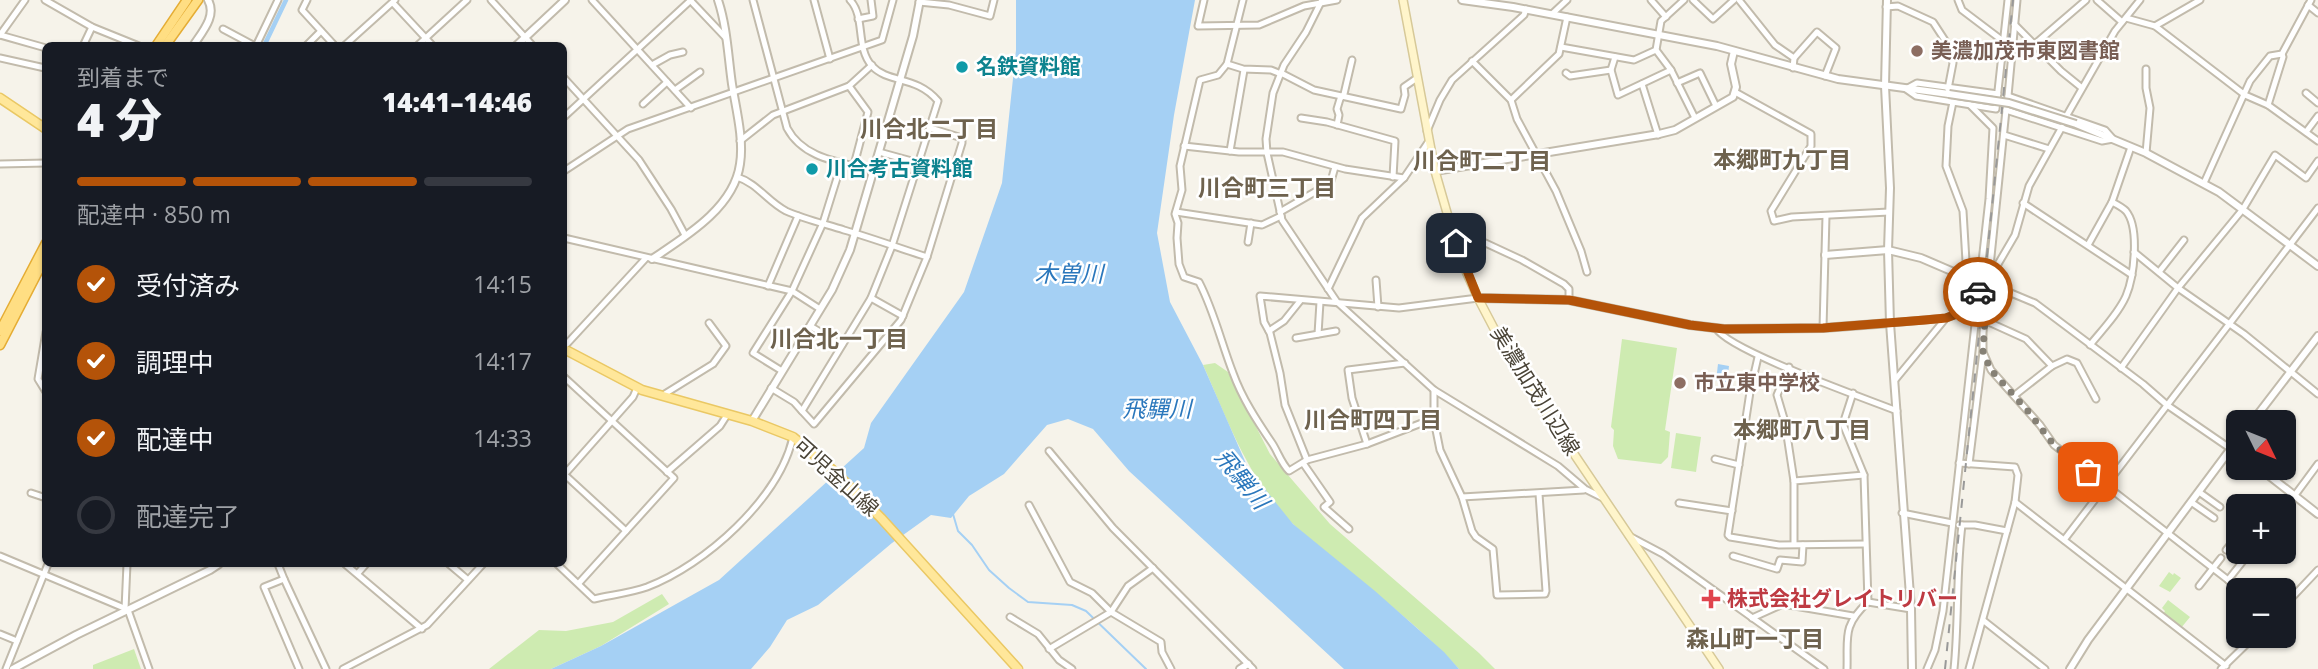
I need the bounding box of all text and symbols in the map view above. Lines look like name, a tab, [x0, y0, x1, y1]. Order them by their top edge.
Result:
place label: 美濃加茂市東図書館	[1931, 36, 2120, 64]
marker: 美濃加茂市東図書館	[1909, 43, 1925, 59]
place label: 名鉄資料館	[976, 52, 1081, 80]
marker: 名鉄資料館	[954, 59, 970, 75]
text: 到着まで	[77, 61, 169, 93]
text: 14:41–14:46	[382, 84, 532, 120]
text: 4 分	[77, 88, 162, 150]
district label: 川合北二丁目	[860, 112, 998, 144]
district label: 本郷町九丁目	[1713, 143, 1851, 175]
district label: 川合町二丁目	[1413, 144, 1551, 176]
place label: 川合考古資料館	[826, 154, 973, 182]
marker: 川合考古資料館	[804, 161, 820, 177]
district label: 川合町三丁目	[1198, 171, 1336, 203]
text: 配達中 · 850 m	[77, 198, 231, 230]
pin	[1426, 213, 1486, 273]
icon: home	[1437, 224, 1475, 262]
water label: 木曽川	[1035, 257, 1107, 289]
courier	[1943, 257, 2013, 327]
icon: check	[77, 265, 115, 303]
text: 受付済み	[136, 267, 240, 303]
text: 14:15	[473, 268, 532, 300]
icon: car	[1959, 273, 1997, 311]
street label: 美濃加茂川辺線	[1485, 321, 1587, 460]
district label: 川合北一丁目	[770, 322, 908, 354]
icon: check	[77, 342, 115, 380]
text: 調理中	[136, 344, 214, 380]
text: 14:17	[473, 345, 532, 377]
place label: 市立東中学校	[1694, 368, 1820, 396]
marker: 市立東中学校	[1672, 375, 1688, 391]
water label: 飛驒川	[1123, 392, 1195, 424]
district label: 川合町四丁目	[1304, 403, 1442, 435]
north arrow	[2226, 410, 2296, 480]
map controls	[2226, 410, 2296, 648]
district label: 本郷町八丁目	[1733, 413, 1871, 445]
icon: check	[77, 419, 115, 457]
text: 配達中	[136, 421, 214, 457]
text: 14:33	[473, 422, 532, 454]
street label: 可児金山線	[788, 431, 885, 522]
water label: 飛騨川	[1209, 441, 1279, 518]
pin	[2058, 442, 2118, 502]
icon: bag	[2069, 453, 2107, 491]
button: +	[2226, 494, 2296, 564]
text: 配達完了	[136, 498, 240, 534]
button: −	[2226, 578, 2296, 648]
place label: 株式会社グレイトリバー	[1727, 584, 1958, 612]
marker: 株式会社グレイトリバー	[1701, 589, 1721, 609]
district label: 森山町一丁目	[1686, 622, 1824, 654]

